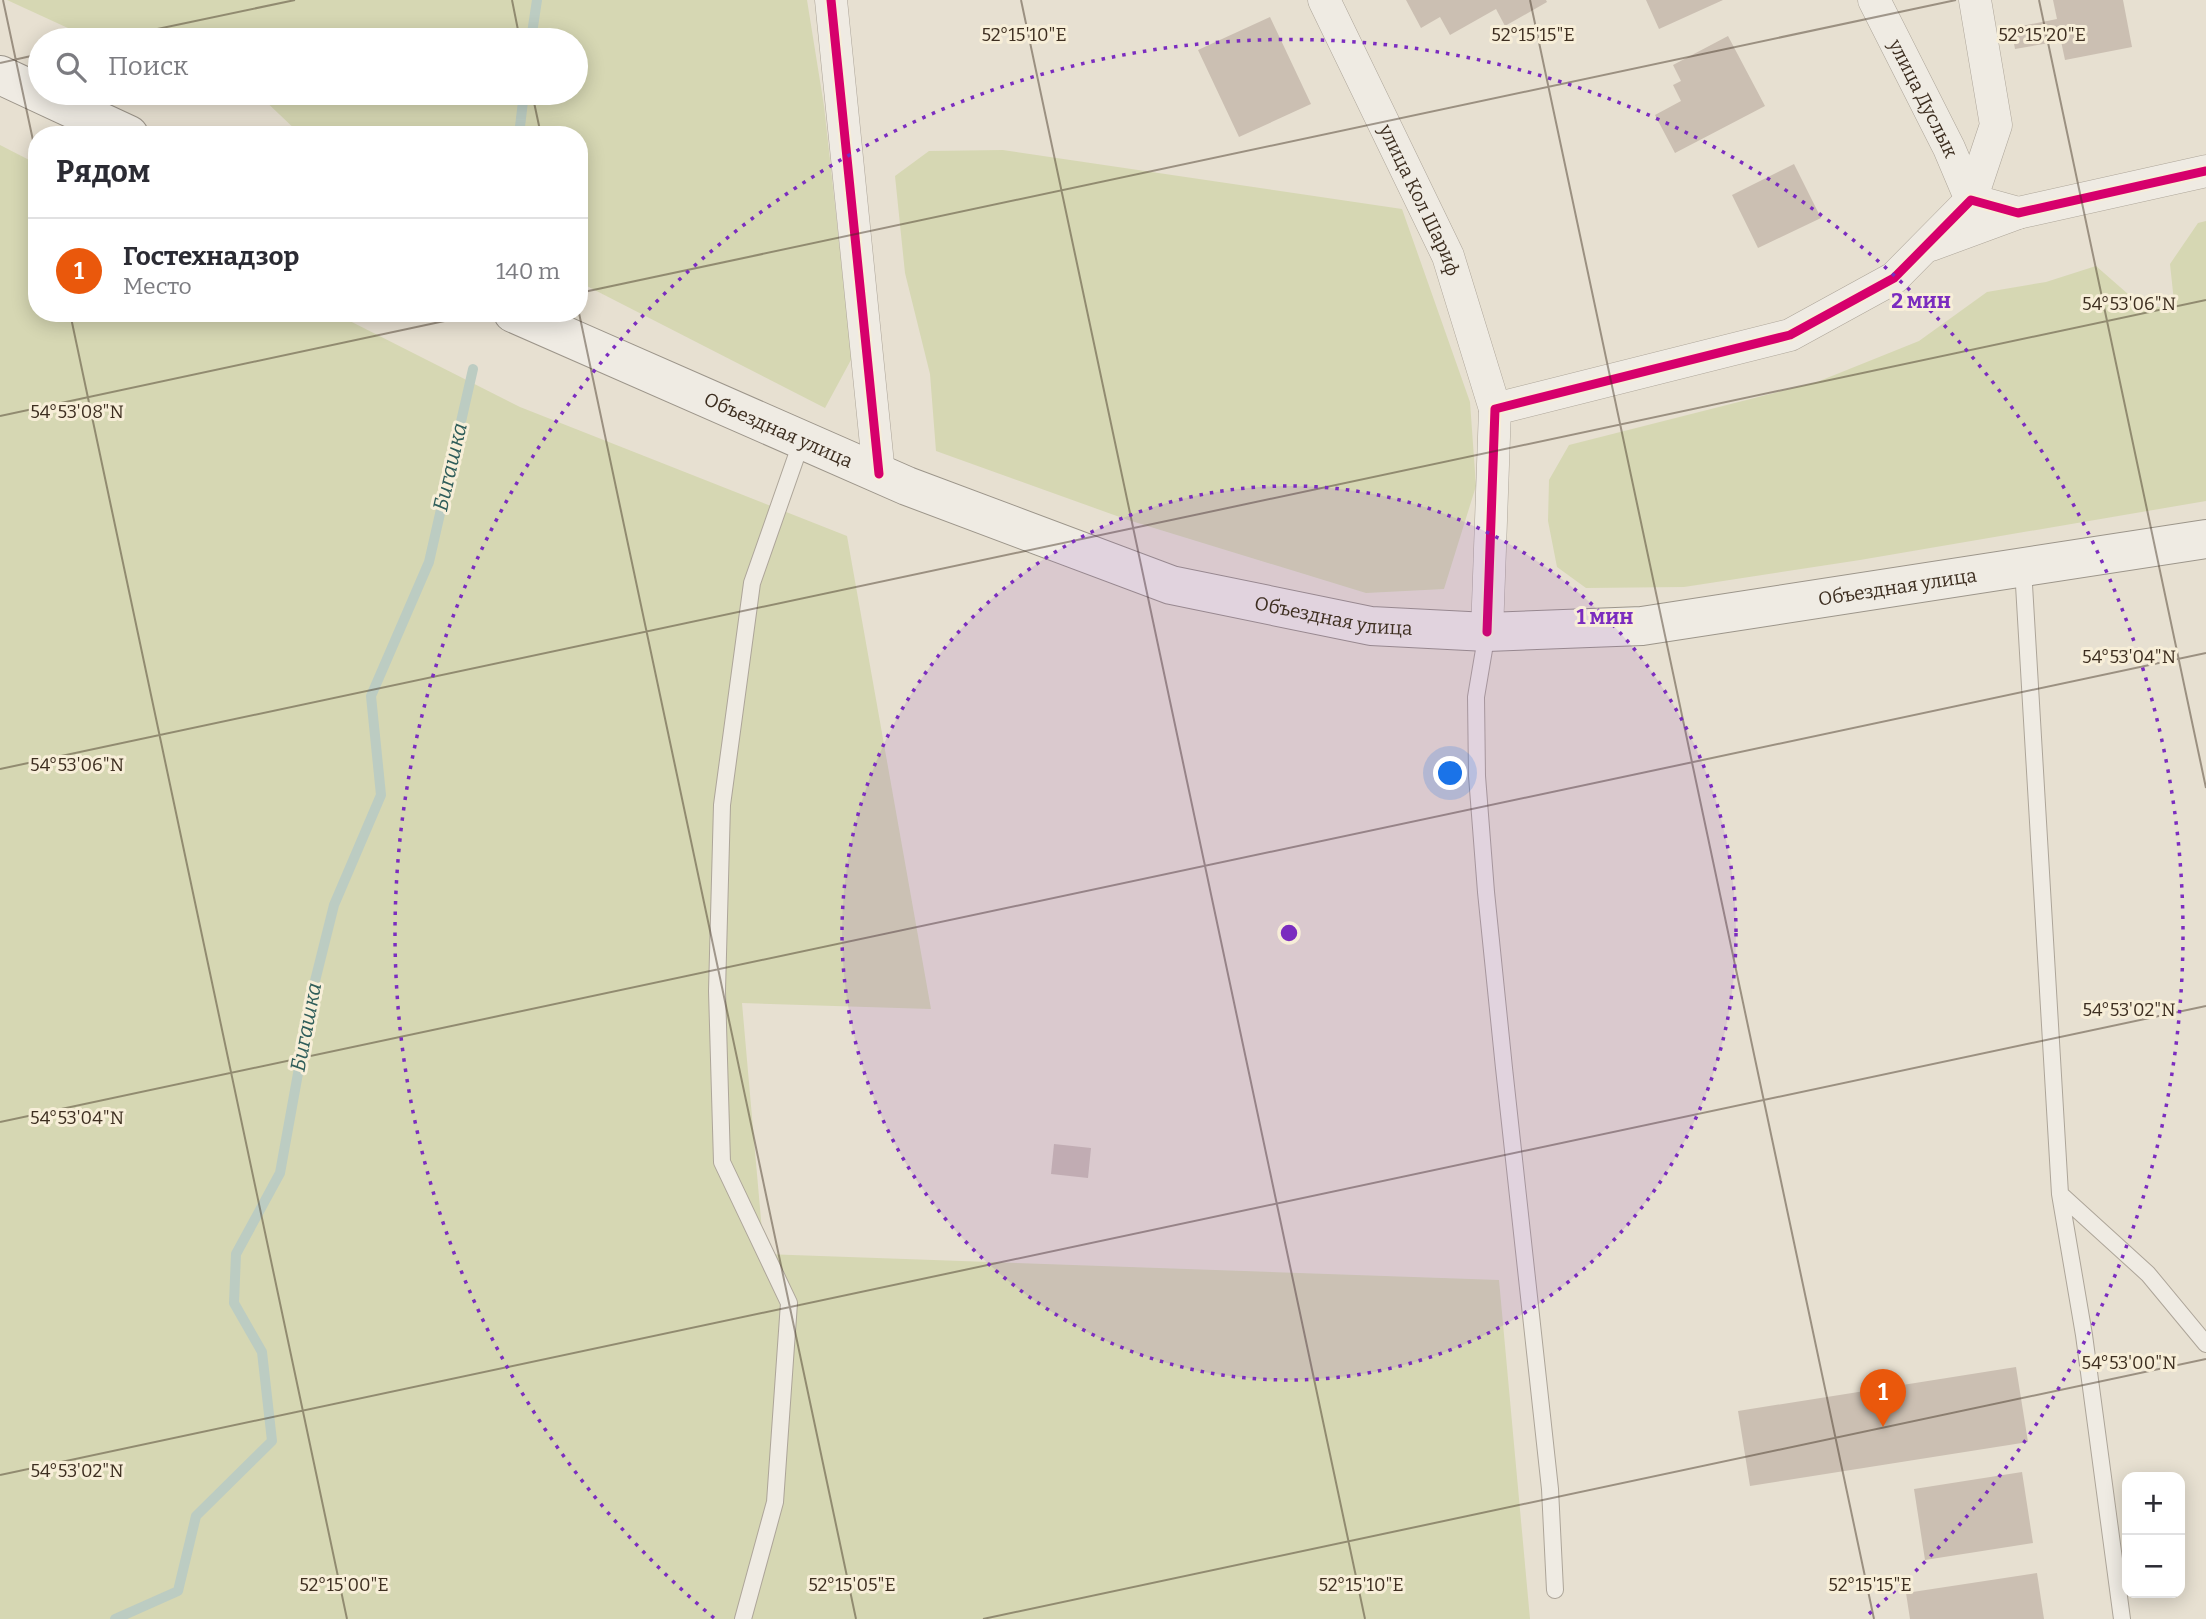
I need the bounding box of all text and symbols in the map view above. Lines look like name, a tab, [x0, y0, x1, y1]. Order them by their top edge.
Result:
text: 52°15'10"E	[981, 24, 1067, 46]
text: 52°15'15"E	[1491, 24, 1575, 46]
text: 52°15'20"E	[1998, 24, 2086, 46]
search box	[28, 28, 588, 105]
street label: улица Дуслык	[1883, 34, 1963, 162]
icon: search	[52, 48, 90, 86]
text: Поиск	[108, 51, 188, 82]
street label: улица Кол Шариф	[1374, 120, 1464, 279]
text: Рядом	[56, 154, 150, 190]
text: Гостехнадзор	[123, 241, 299, 272]
text: 1	[74, 257, 84, 285]
text: 140 m	[496, 257, 560, 285]
text: Место	[123, 272, 192, 300]
text: 2 мин	[1891, 288, 1951, 314]
text: 54°53'06"N	[2082, 293, 2176, 315]
street label: Объездная улица	[700, 387, 857, 473]
text: 54°53'08"N	[30, 401, 124, 423]
water label: Бигашка	[427, 420, 473, 514]
street label: Объездная улица	[1817, 563, 1979, 611]
street label: Объездная улица	[1253, 591, 1414, 640]
text: 1 мин	[1577, 604, 1633, 630]
text: 54°53'04"N	[2082, 646, 2176, 668]
text: 54°53'06"N	[30, 754, 124, 776]
your location	[1433, 756, 1467, 790]
centre of rings	[1277, 921, 1301, 945]
water label: Бигашка	[285, 980, 327, 1074]
text: 54°53'02"N	[2082, 999, 2176, 1021]
text: 54°53'04"N	[30, 1107, 124, 1129]
text: 54°53'00"N	[2082, 1352, 2176, 1374]
pin: 1	[1860, 1369, 1906, 1427]
text: 54°53'02"N	[30, 1460, 124, 1482]
map controls	[2122, 1472, 2185, 1598]
button: +	[2122, 1472, 2185, 1535]
button: −	[2122, 1535, 2185, 1598]
text: 52°15'00"E	[299, 1574, 389, 1596]
text: 52°15'05"E	[808, 1574, 896, 1596]
text: 52°15'10"E	[1318, 1574, 1404, 1596]
text: 52°15'15"E	[1828, 1574, 1912, 1596]

